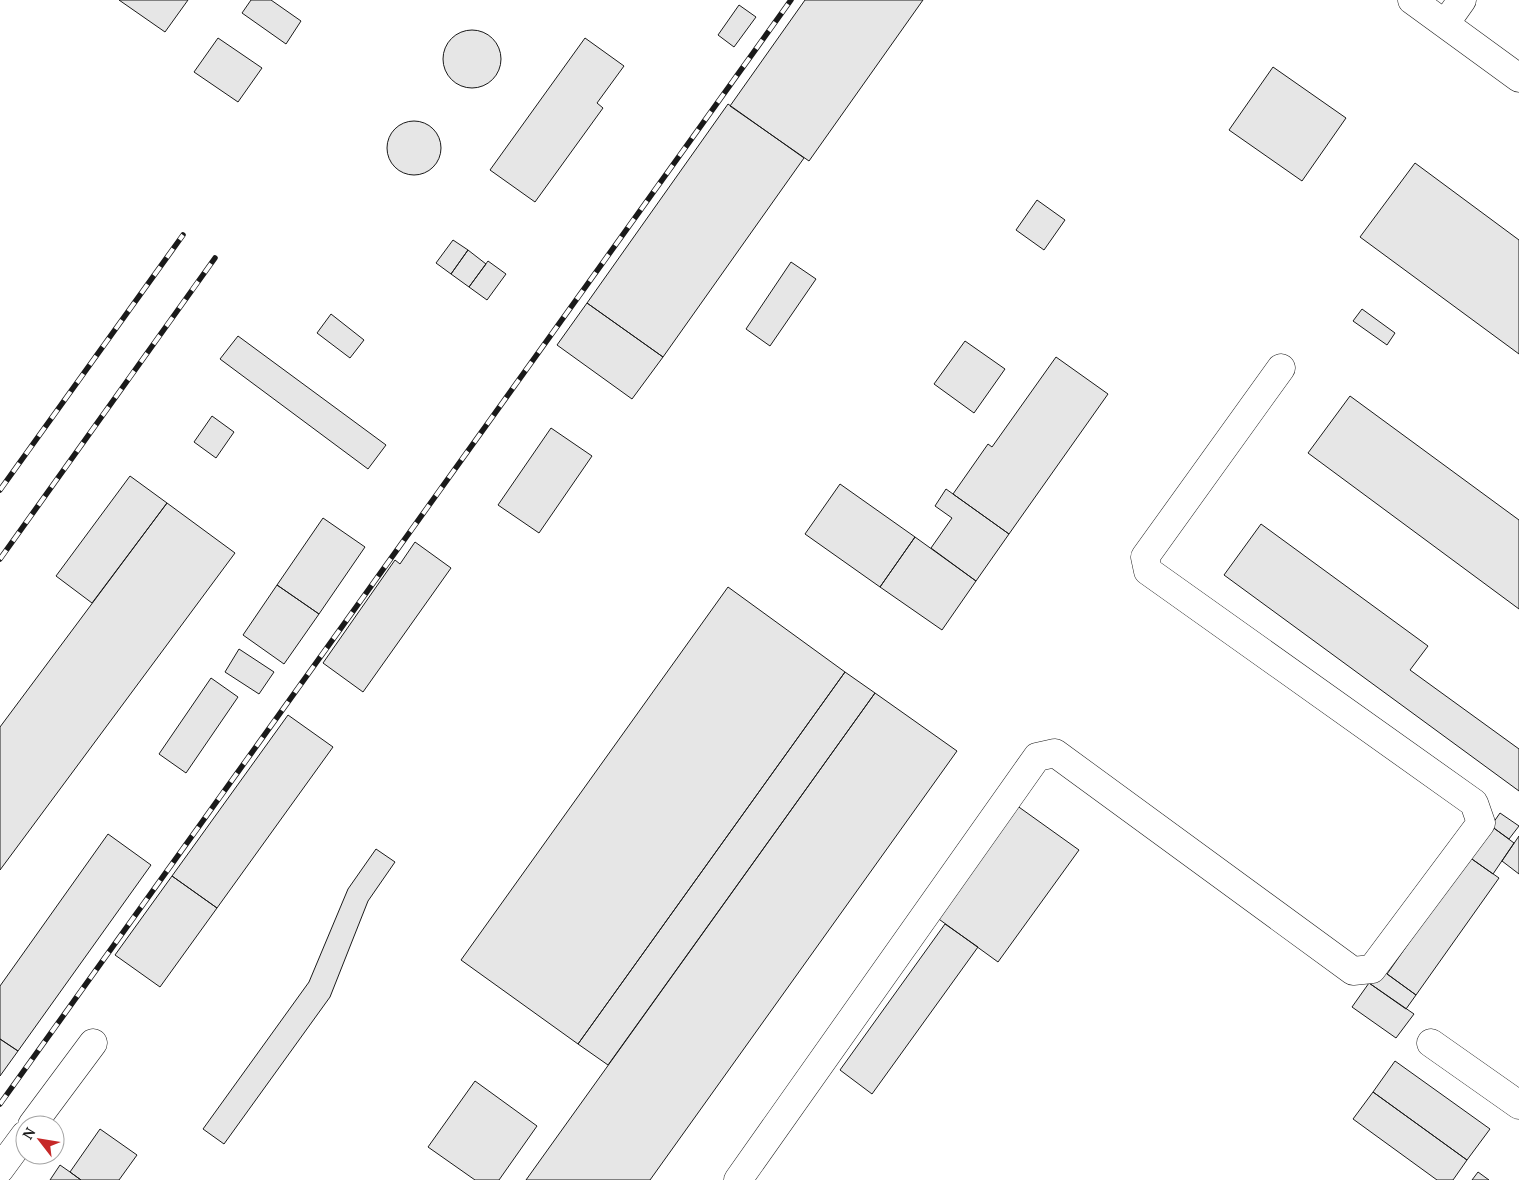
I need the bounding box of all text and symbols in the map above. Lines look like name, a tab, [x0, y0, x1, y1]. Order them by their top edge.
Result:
north arrow	[15, 1115, 65, 1165]
text: N	[18, 1123, 40, 1142]

